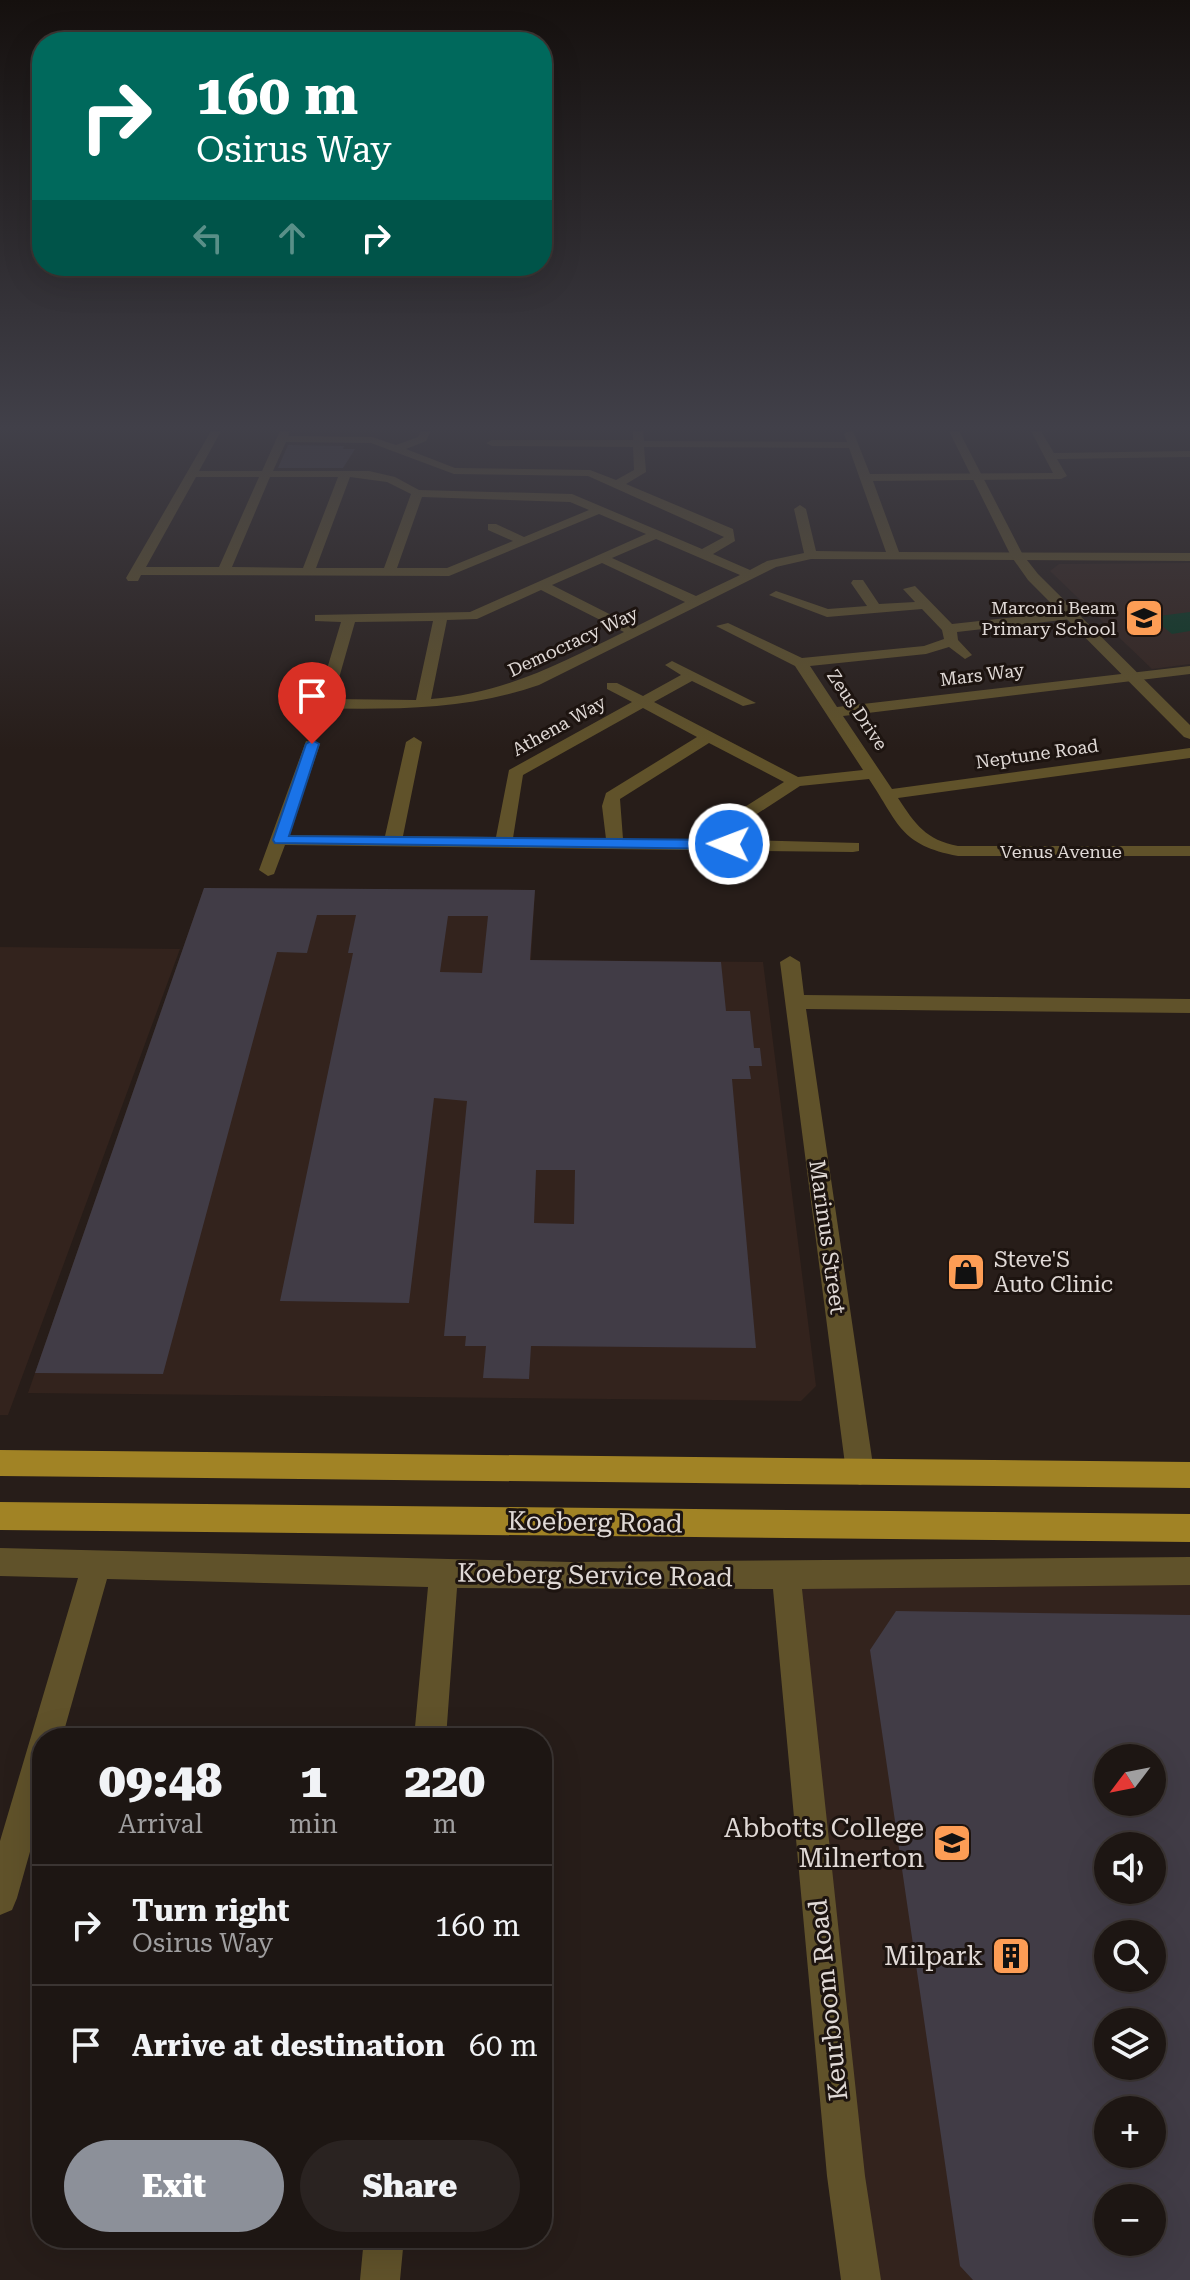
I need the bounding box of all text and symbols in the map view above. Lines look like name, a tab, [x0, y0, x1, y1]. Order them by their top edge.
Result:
text: 160 m	[196, 62, 358, 128]
icon: right	[64, 64, 168, 168]
text: Osirus Way	[196, 129, 392, 171]
icon: left	[186, 216, 230, 260]
icon: ahead	[270, 216, 314, 260]
icon: right	[354, 216, 398, 260]
place label: Marconi Beam Primary School	[981, 597, 1116, 639]
school or university icon: Marconi Beam Primary School	[1123, 597, 1165, 639]
street label: Democracy Way	[504, 602, 641, 681]
street label: Mars Way	[939, 659, 1026, 690]
pin	[278, 662, 346, 744]
street label: Zeus Drive	[823, 665, 892, 754]
icon: arrive	[290, 674, 334, 718]
street label: Athena Way	[508, 691, 610, 760]
street label: Neptune Road	[974, 734, 1100, 773]
position arrow	[687, 802, 771, 886]
street label: Venus Avenue	[1000, 841, 1122, 862]
street label: Marinus Street	[804, 1158, 851, 1316]
place label: Steve'S Auto Clinic	[994, 1247, 1113, 1297]
shop icon: Steve'S Auto Clinic	[945, 1251, 987, 1293]
street label: Koeberg Road	[507, 1505, 683, 1539]
street label: Koeberg Service Road	[457, 1558, 733, 1592]
north arrow	[1094, 1744, 1166, 1816]
map controls	[1094, 1744, 1166, 2256]
text: 09:48	[99, 1753, 222, 1809]
text: 1	[300, 1753, 327, 1809]
text: 220	[405, 1753, 485, 1809]
text: Arrival	[118, 1809, 203, 1839]
text: min	[289, 1809, 338, 1839]
text: m	[433, 1809, 457, 1839]
place label: Abbotts College Milnerton	[724, 1813, 924, 1873]
school or university icon: Abbotts College Milnerton	[931, 1822, 973, 1864]
button: sound	[1094, 1832, 1166, 1904]
text: Turn right	[132, 1893, 289, 1928]
street label: Keurboom Road	[802, 1897, 853, 2102]
icon: right	[64, 1903, 108, 1947]
text: 160 m	[435, 1908, 520, 1943]
button: search	[1094, 1920, 1166, 1992]
text: Osirus Way	[132, 1928, 273, 1958]
building icon: Milpark	[990, 1935, 1032, 1977]
place label: Milpark	[884, 1941, 983, 1971]
button: layers	[1094, 2008, 1166, 2080]
icon: arrive	[64, 2023, 108, 2067]
text: Arrive at destination	[132, 2028, 445, 2063]
text: 60 m	[469, 2028, 538, 2063]
button: +	[1094, 2096, 1166, 2168]
button: Exit	[64, 2140, 284, 2232]
button: Share	[300, 2140, 520, 2232]
button: −	[1094, 2184, 1166, 2256]

